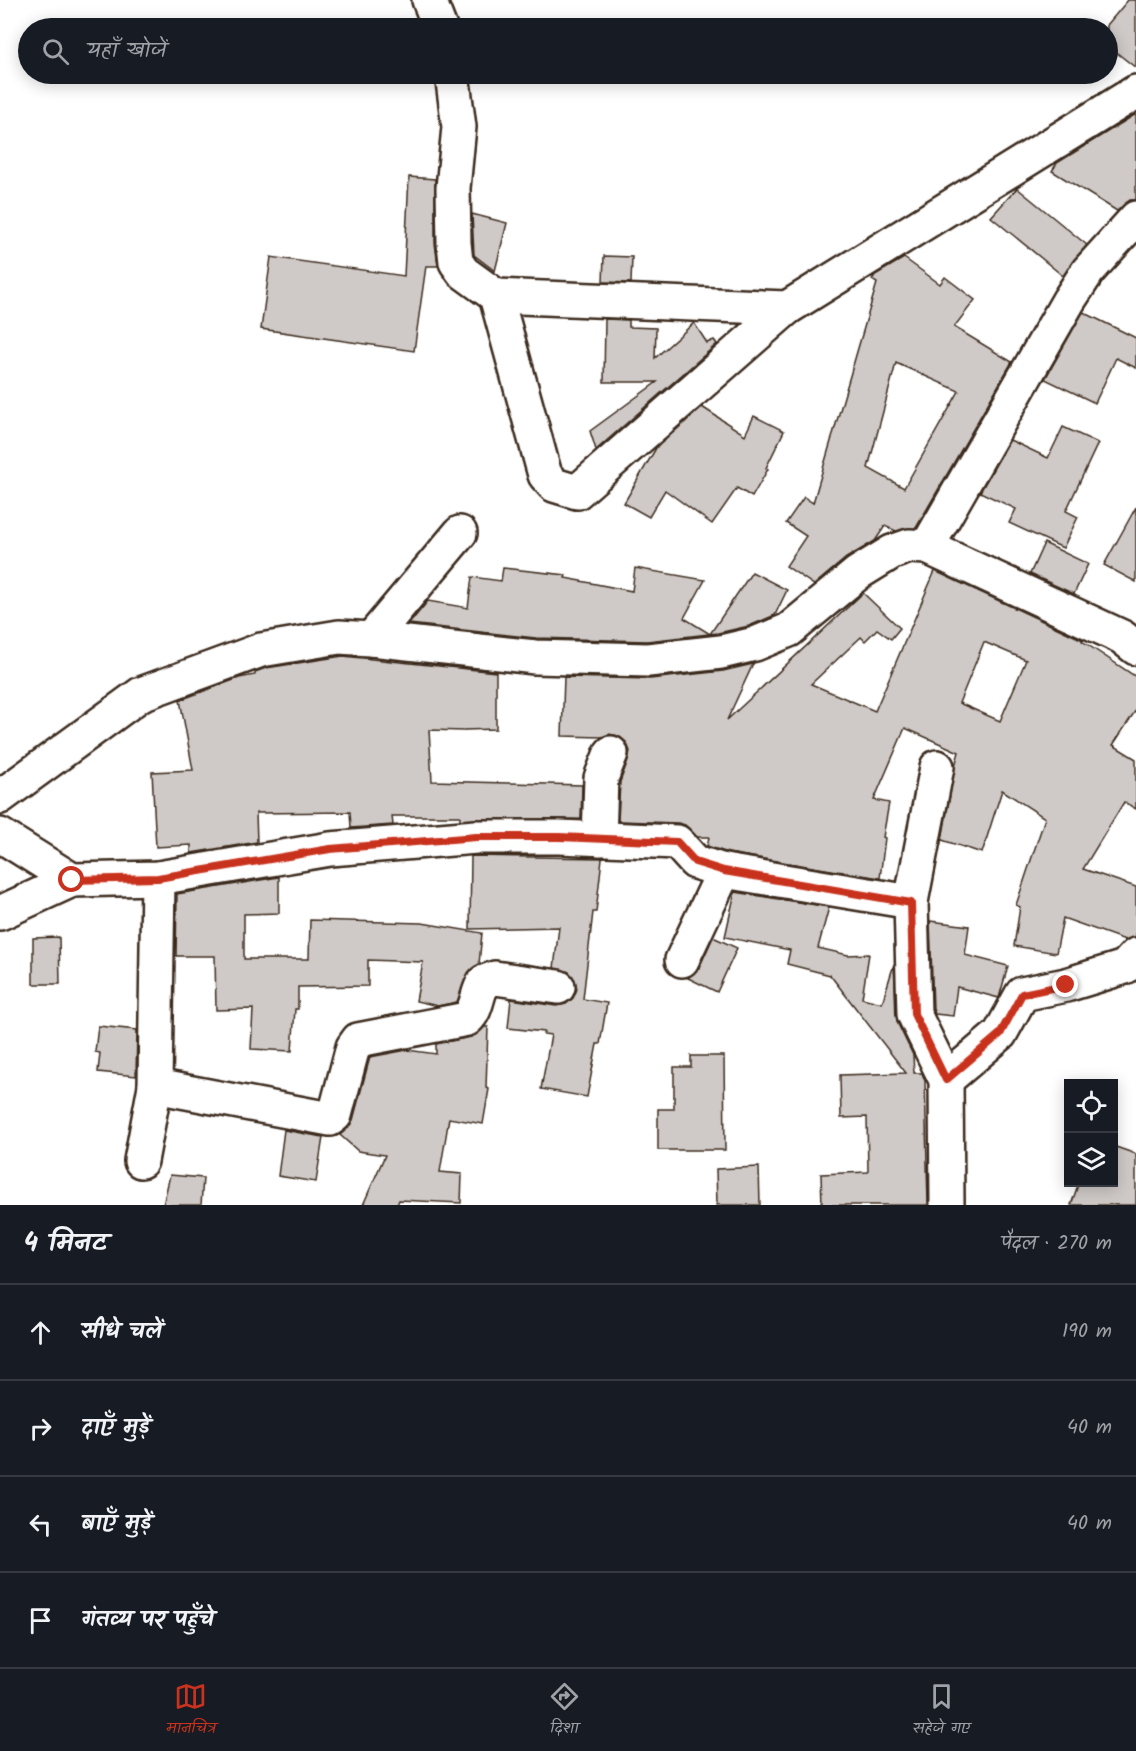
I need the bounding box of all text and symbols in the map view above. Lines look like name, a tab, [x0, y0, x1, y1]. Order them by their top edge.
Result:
search box	[18, 18, 1118, 84]
text: यहाँ खोजें	[87, 34, 166, 69]
icon: search	[39, 35, 72, 68]
route start	[58, 866, 84, 892]
route end	[1052, 971, 1078, 997]
map controls	[1064, 1079, 1118, 1187]
button: locate	[1064, 1079, 1118, 1133]
button: layers	[1064, 1133, 1118, 1187]
text: 4 मिनट	[24, 1223, 107, 1265]
text: पैदल · 270 m	[1001, 1228, 1112, 1260]
text: सीधे चलें	[81, 1315, 162, 1350]
icon: ahead	[24, 1316, 57, 1349]
text: 190 m	[1062, 1316, 1112, 1348]
text: दाएँ मुड़ें	[81, 1411, 150, 1446]
icon: right	[24, 1412, 57, 1445]
text: 40 m	[1067, 1412, 1112, 1444]
text: बाएँ मुड़ें	[81, 1507, 152, 1542]
icon: left	[24, 1508, 57, 1541]
text: 40 m	[1067, 1508, 1112, 1540]
text: गंतव्य पर पहुँचे	[81, 1603, 214, 1638]
icon: arrive	[24, 1604, 57, 1637]
tab: मानचित्र	[166, 1680, 216, 1741]
tab: दिशा	[548, 1680, 581, 1741]
tab: सहेजे गए	[913, 1680, 970, 1741]

